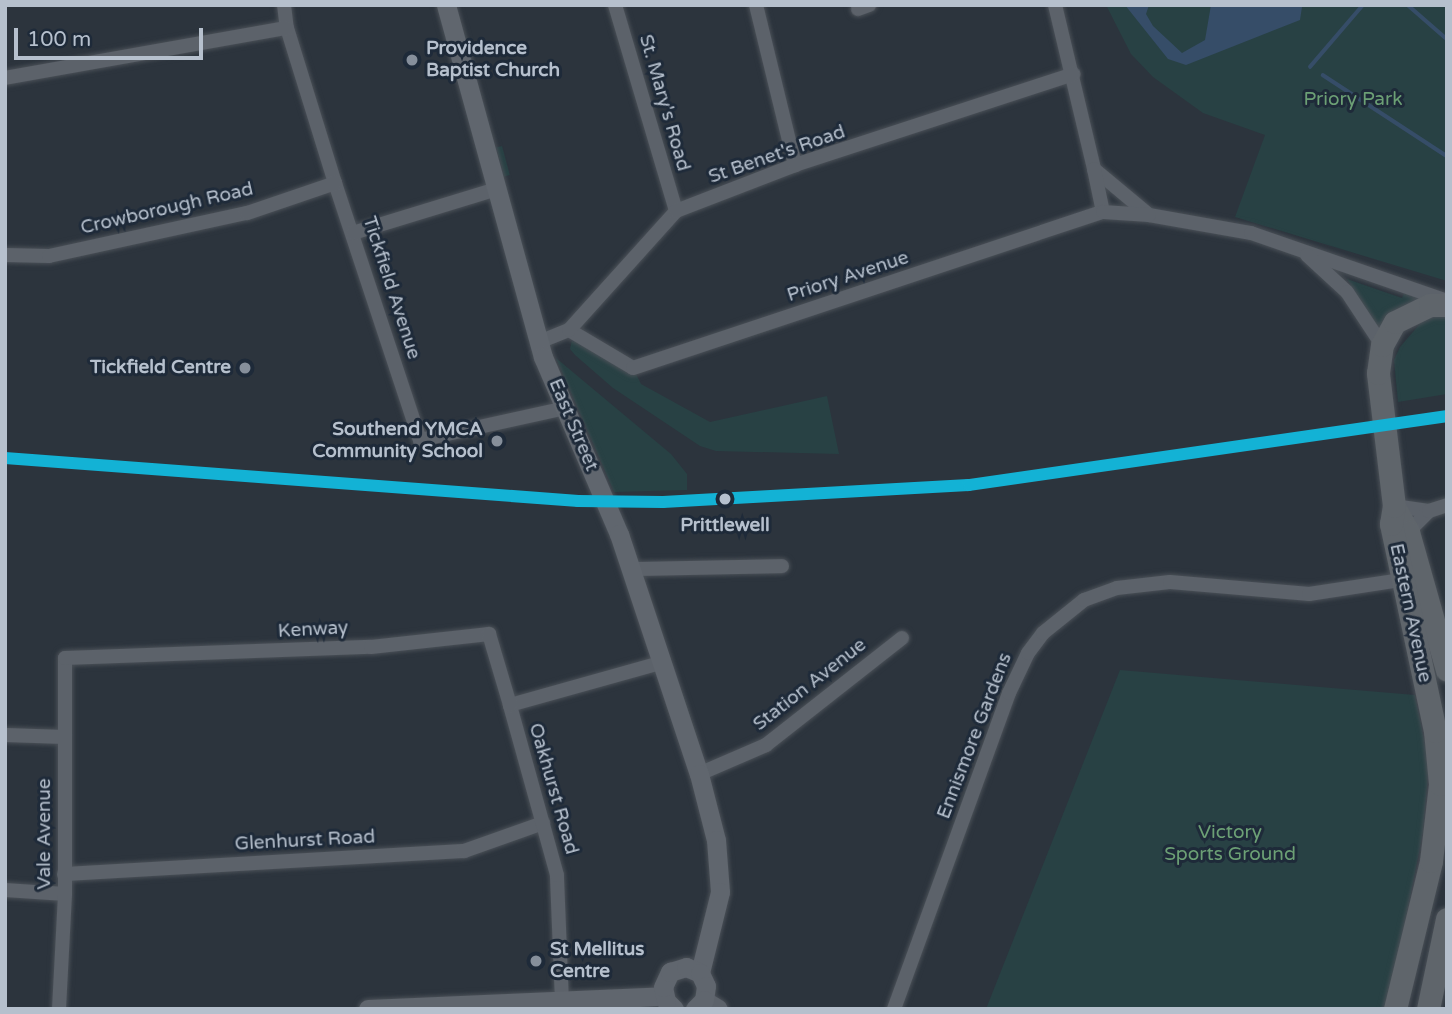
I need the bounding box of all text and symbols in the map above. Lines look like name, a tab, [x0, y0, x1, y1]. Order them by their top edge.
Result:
scale bar	[18, 14, 206, 58]
text: 100 m	[27, 27, 91, 52]
street label: St. Mary's Road	[634, 32, 694, 174]
place label: Providence Baptist Church	[426, 38, 560, 82]
marker: Providence Baptist Church	[404, 52, 420, 68]
park label: Priory Park	[1303, 89, 1403, 111]
street label: St Benet's Road	[706, 121, 848, 189]
street label: Crowborough Road	[78, 178, 256, 240]
street label: Tickfield Avenue	[357, 214, 425, 362]
street label: Priory Avenue	[784, 247, 912, 307]
place label: Tickfield Centre	[90, 357, 231, 379]
marker: Tickfield Centre	[237, 360, 253, 376]
street label: East Street	[543, 375, 603, 475]
place label: Southend YMCA Community School	[312, 419, 483, 463]
marker: Southend YMCA Community School	[489, 433, 505, 449]
marker: Prittlewell	[713, 487, 737, 511]
place label: Prittlewell	[680, 515, 770, 537]
street label: Eastern Avenue	[1384, 541, 1436, 685]
street label: Kenway	[277, 617, 349, 643]
street label: Station Avenue	[749, 634, 871, 736]
street label: Ennismore Gardens	[933, 650, 1017, 822]
street label: Oakhurst Road	[523, 721, 583, 857]
street label: Vale Avenue	[34, 778, 56, 890]
park label: Victory Sports Ground	[1164, 822, 1296, 866]
street label: Glenhurst Road	[234, 826, 376, 856]
place label: St Mellitus Centre	[550, 939, 644, 983]
marker: St Mellitus Centre	[528, 953, 544, 969]

